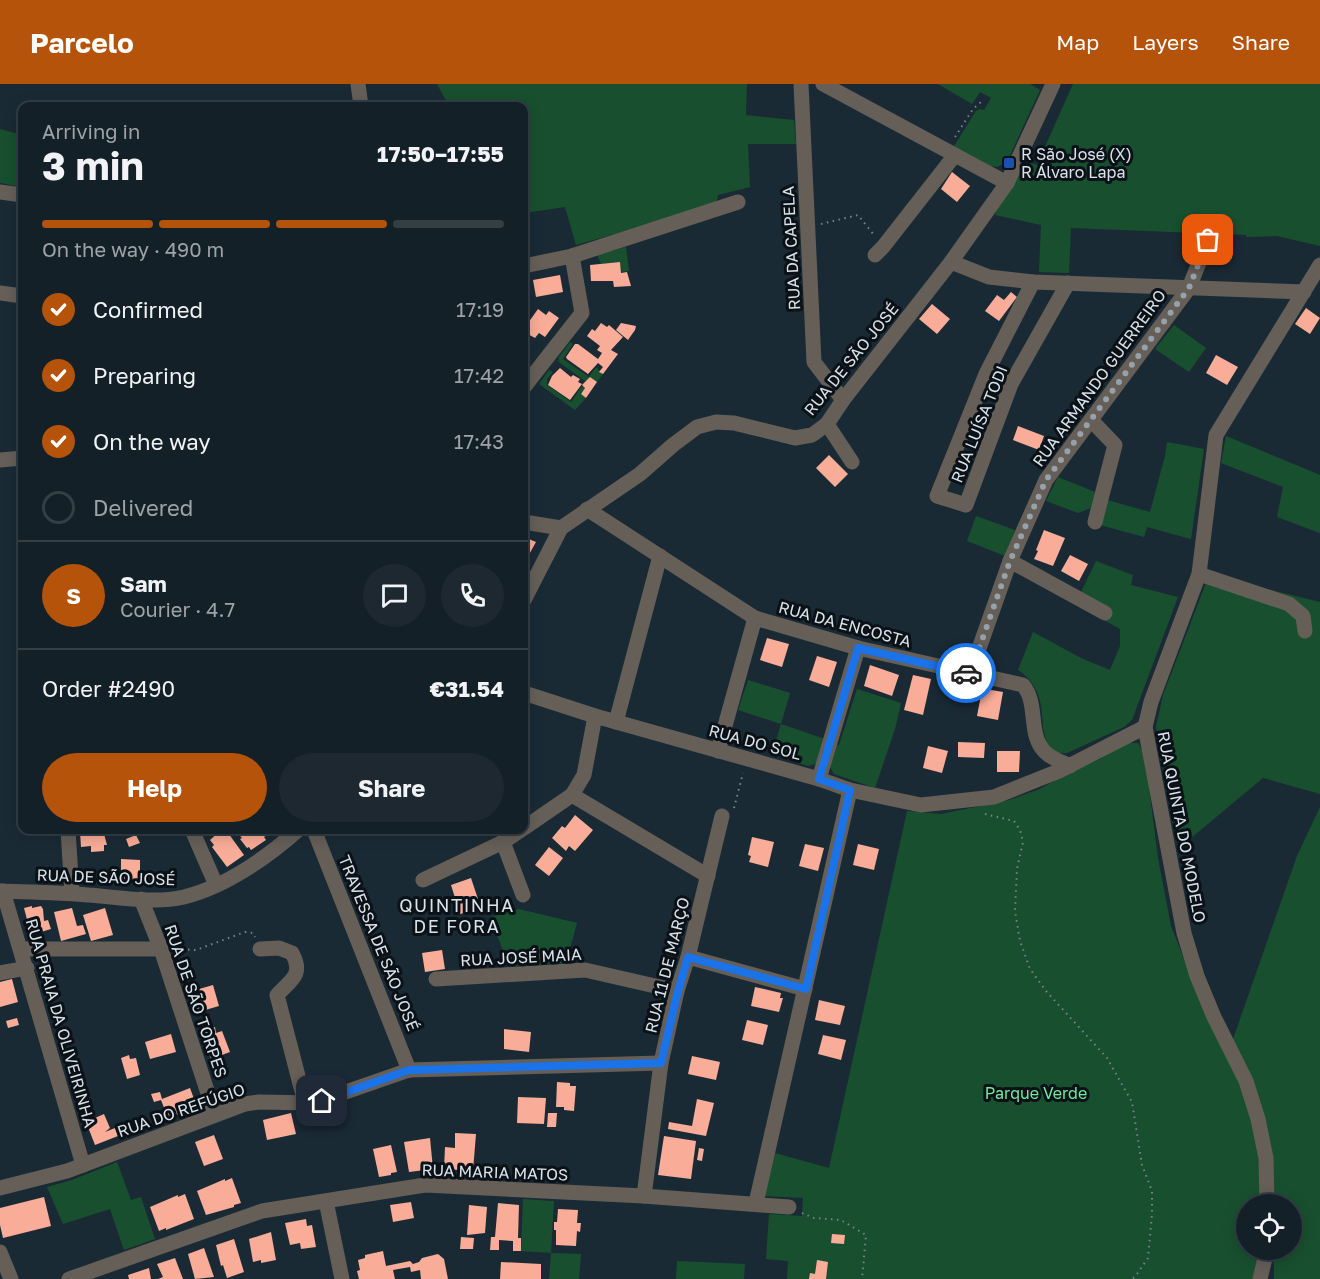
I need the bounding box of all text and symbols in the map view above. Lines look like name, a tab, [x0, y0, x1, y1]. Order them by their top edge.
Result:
text: Parcelo	[30, 26, 134, 59]
text: Map	[1056, 29, 1099, 55]
text: Layers	[1132, 29, 1199, 55]
text: Share	[1232, 29, 1290, 55]
text: Arriving in	[42, 119, 140, 143]
text: 17:50–17:55	[377, 140, 504, 167]
text: 3 min	[42, 142, 144, 189]
place label: R São José (X) R Álvaro Lapa	[1021, 144, 1132, 182]
marker: R São José (X) R Álvaro Lapa	[1002, 156, 1016, 170]
street label: RUA DA CAPELA	[778, 185, 804, 310]
pin	[1182, 214, 1233, 265]
icon: bag	[1191, 223, 1224, 256]
text: On the way · 490 m	[42, 237, 224, 261]
street label: RUA ARMANDO GUERREIRO	[1028, 286, 1170, 470]
icon: check	[42, 293, 75, 326]
text: Confirmed	[93, 296, 203, 323]
text: 17:19	[456, 297, 504, 321]
street label: RUA DE SÃO JOSÉ	[800, 299, 902, 419]
icon: check	[42, 359, 75, 392]
text: Preparing	[93, 362, 196, 389]
text: 17:42	[454, 363, 504, 387]
street label: RUA LUÍSA TODI	[946, 363, 1012, 485]
icon: check	[42, 425, 75, 458]
text: On the way	[93, 428, 211, 455]
text: 17:43	[454, 429, 504, 453]
text: Delivered	[93, 494, 193, 521]
button: chat	[363, 564, 426, 627]
button: phone	[441, 564, 504, 627]
text: Sam	[120, 570, 167, 597]
text: S	[66, 582, 81, 609]
text: Courier · 4.7	[120, 597, 235, 621]
street label: RUA DA ENCOSTA	[777, 597, 914, 651]
courier	[936, 643, 996, 703]
icon: car	[950, 657, 983, 690]
text: Order #2490	[42, 675, 175, 702]
text: €31.54	[430, 675, 504, 702]
street label: RUA DO SOL	[707, 720, 803, 764]
street label: RUA QUINTA DO MODELO	[1154, 730, 1210, 924]
button: Help	[42, 753, 267, 822]
button: Share	[279, 753, 504, 822]
street label: TRAVESSA DE SÃO JOSÉ	[335, 852, 423, 1034]
street label: RUA DE SÃO JOSÉ	[36, 865, 176, 889]
district label: QUINTINHA DE FORA	[399, 894, 515, 937]
street label: RUA 11 DE MARÇO	[640, 895, 694, 1035]
street label: RUA PRAIA DA OLIVEIRINHA	[22, 916, 101, 1130]
street label: RUA DE SÃO TORPES	[160, 922, 232, 1080]
street label: RUA JOSÉ MAIA	[460, 944, 583, 970]
pin	[296, 1075, 347, 1126]
street label: RUA DO REFÚGIO	[115, 1079, 247, 1141]
park label: Parque Verde	[985, 1083, 1087, 1103]
icon: home	[305, 1084, 338, 1117]
street label: RUA MARIA MATOS	[421, 1159, 569, 1185]
map controls	[1236, 1194, 1302, 1260]
button: locate	[1236, 1194, 1302, 1260]

